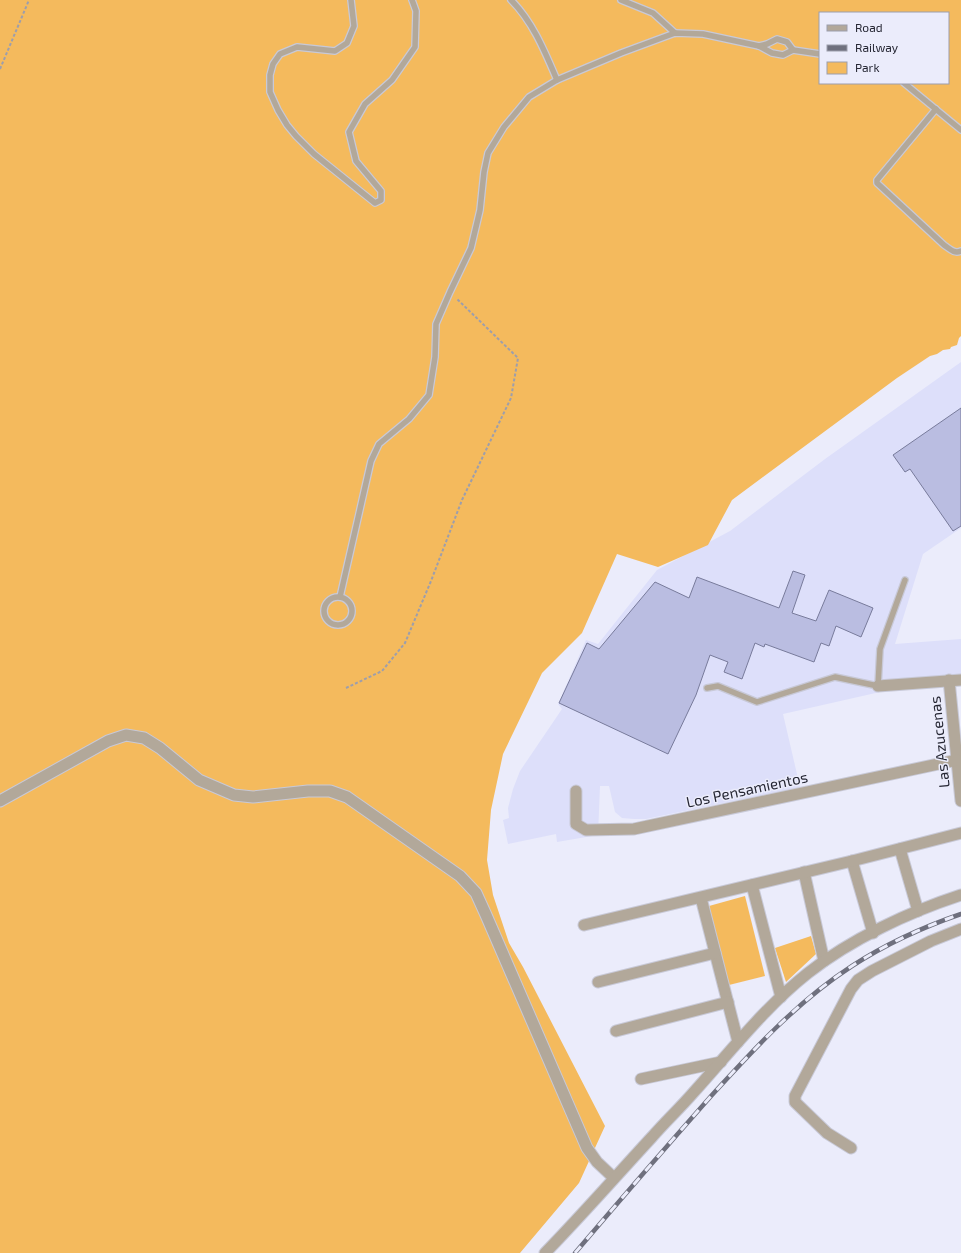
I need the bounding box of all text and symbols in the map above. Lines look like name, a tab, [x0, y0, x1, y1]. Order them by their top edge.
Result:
legend	[819, 12, 949, 84]
text: Road	[855, 20, 883, 34]
text: Railway	[855, 40, 899, 54]
text: Park	[855, 60, 880, 74]
street label: Las Azucenas	[925, 695, 953, 789]
street label: Los Pensamientos	[684, 767, 809, 811]

